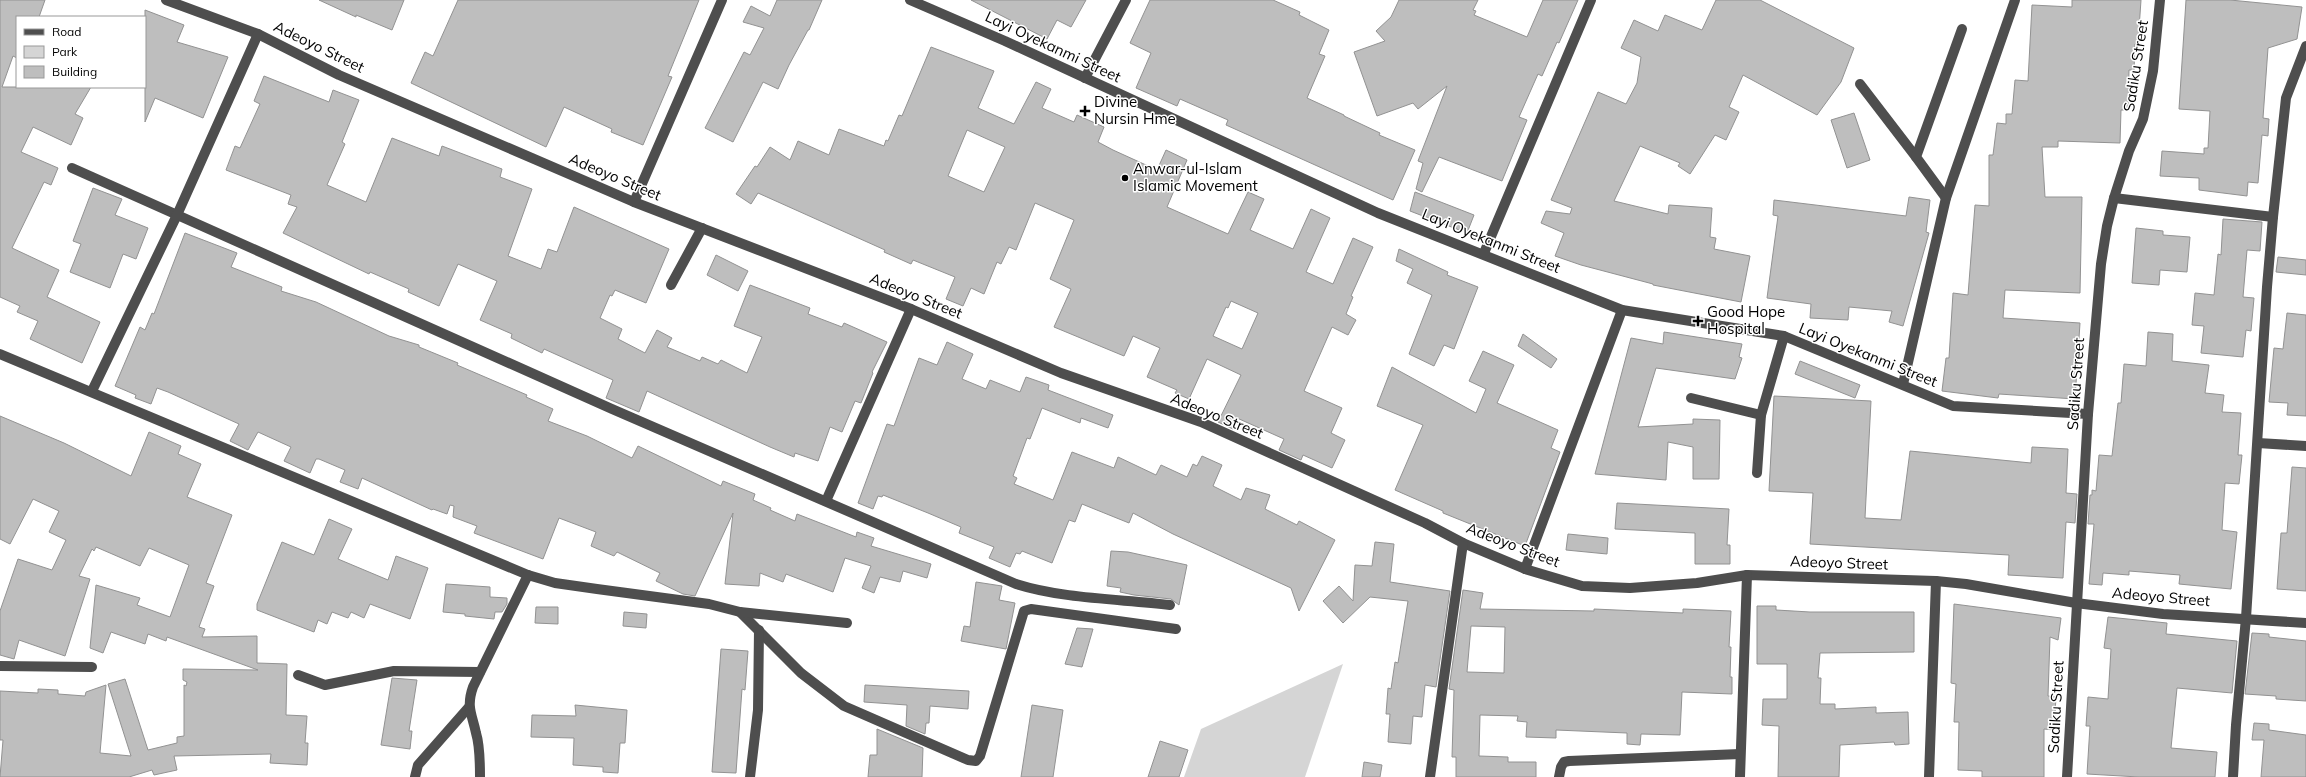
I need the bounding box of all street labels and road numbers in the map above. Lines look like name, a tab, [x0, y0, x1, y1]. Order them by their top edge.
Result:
street label: Layi Oyekanmi Street	[982, 7, 1124, 86]
street label: Adeoyo Street	[271, 16, 368, 77]
street label: Sadiku Street	[2119, 19, 2152, 113]
street label: Adeoyo Street	[566, 149, 664, 205]
street label: Layi Oyekanmi Street	[1419, 204, 1563, 277]
street label: Adeoyo Street	[867, 268, 965, 323]
street label: Layi Oyekanmi Street	[1796, 318, 1940, 391]
street label: Sadiku Street	[2063, 337, 2088, 431]
street label: Adeoyo Street	[1168, 388, 1266, 443]
street label: Adeoyo Street	[1464, 518, 1563, 571]
street label: Adeoyo Street	[1790, 551, 1889, 574]
street label: Adeoyo Street	[2111, 583, 2211, 610]
street label: Sadiku Street	[2044, 660, 2067, 754]

